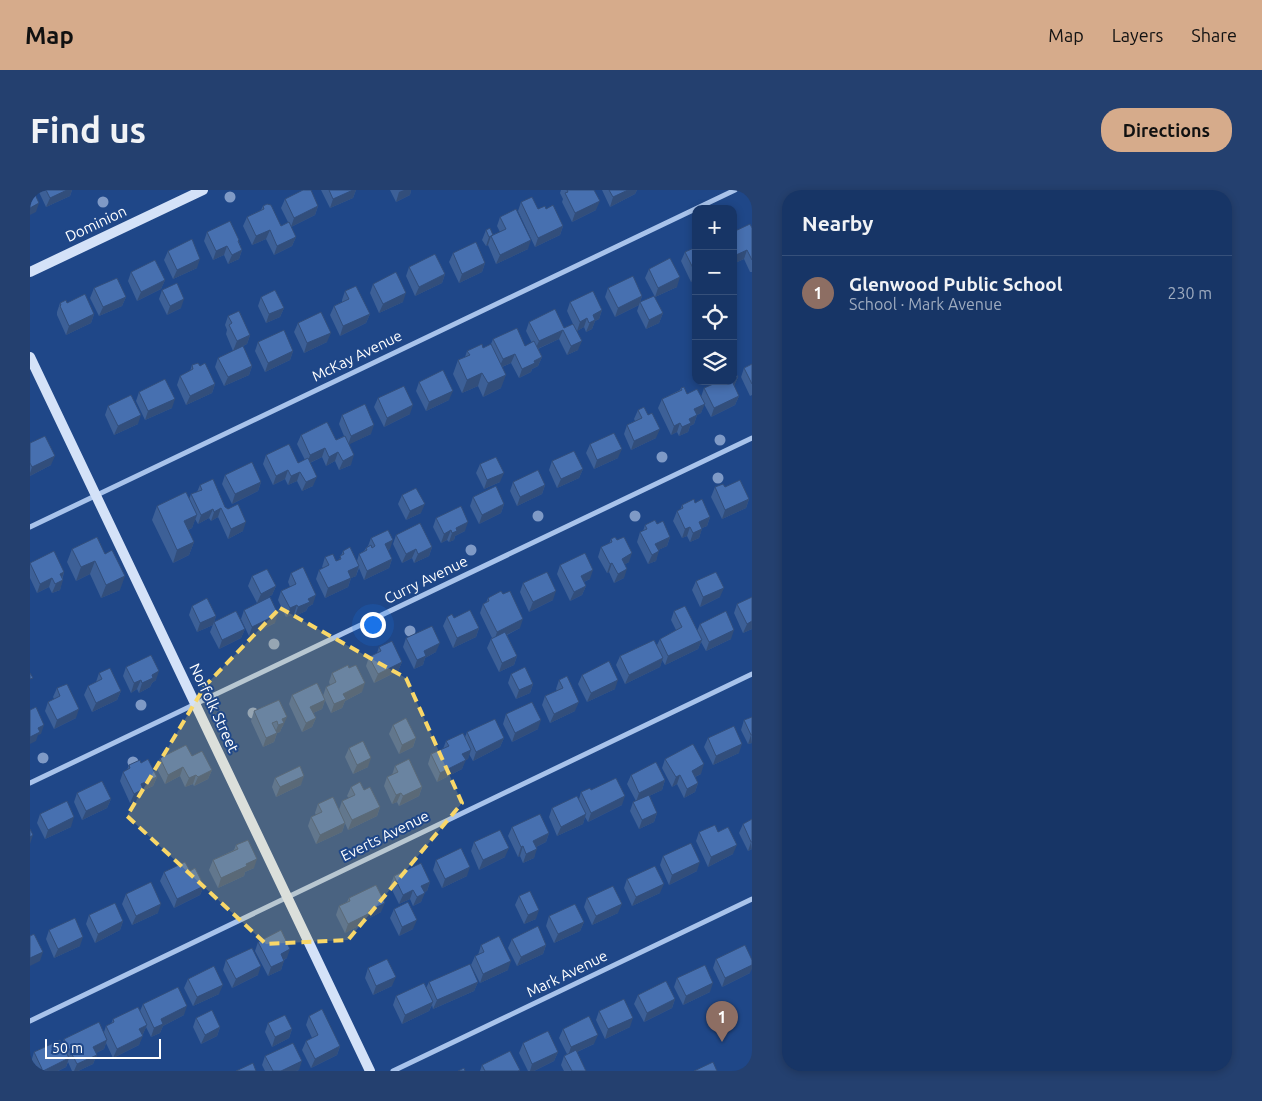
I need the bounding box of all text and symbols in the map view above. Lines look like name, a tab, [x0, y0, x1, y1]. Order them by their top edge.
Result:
text: Map	[25, 22, 74, 49]
text: Map	[1048, 25, 1084, 45]
text: Layers	[1112, 25, 1163, 45]
text: Share	[1191, 25, 1237, 45]
button: Directions	[1101, 108, 1232, 152]
text: Find us	[30, 110, 146, 150]
street label: Dominion	[63, 202, 129, 245]
map controls	[692, 205, 737, 385]
button: +	[692, 205, 737, 250]
text: Nearby	[802, 211, 873, 235]
button: −	[692, 250, 737, 295]
text: Glenwood Public School	[849, 273, 1063, 295]
text: 1	[813, 284, 823, 302]
text: 230 m	[1167, 284, 1212, 302]
button: locate	[692, 295, 737, 340]
text: School · Mark Avenue	[849, 295, 1002, 313]
street label: McKay Avenue	[309, 326, 405, 385]
button: layers	[692, 340, 737, 385]
street label: Curry Avenue	[381, 552, 470, 607]
your location	[360, 612, 386, 638]
street label: Norfolk Street	[186, 660, 243, 755]
street label: Everts Avenue	[338, 807, 432, 864]
street label: Mark Avenue	[524, 947, 610, 1000]
pin: 1	[706, 1001, 738, 1042]
scale bar	[45, 1036, 161, 1059]
text: 50 m	[52, 1040, 83, 1056]

